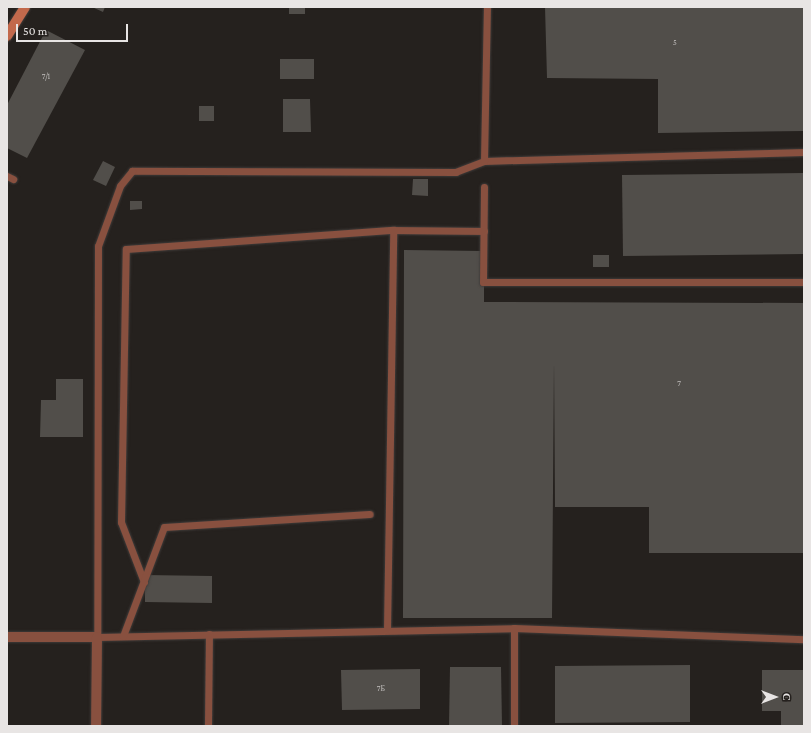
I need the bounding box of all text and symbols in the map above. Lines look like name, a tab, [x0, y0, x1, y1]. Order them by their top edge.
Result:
scale bar	[18, 16, 130, 42]
text: 50 m	[23, 24, 47, 38]
house number: 5	[673, 38, 677, 48]
house number: 7/1	[42, 72, 50, 82]
house number: 7	[677, 379, 681, 389]
north arrow	[755, 677, 795, 717]
house number: 7Б	[377, 684, 385, 694]
text: С	[781, 693, 793, 701]

